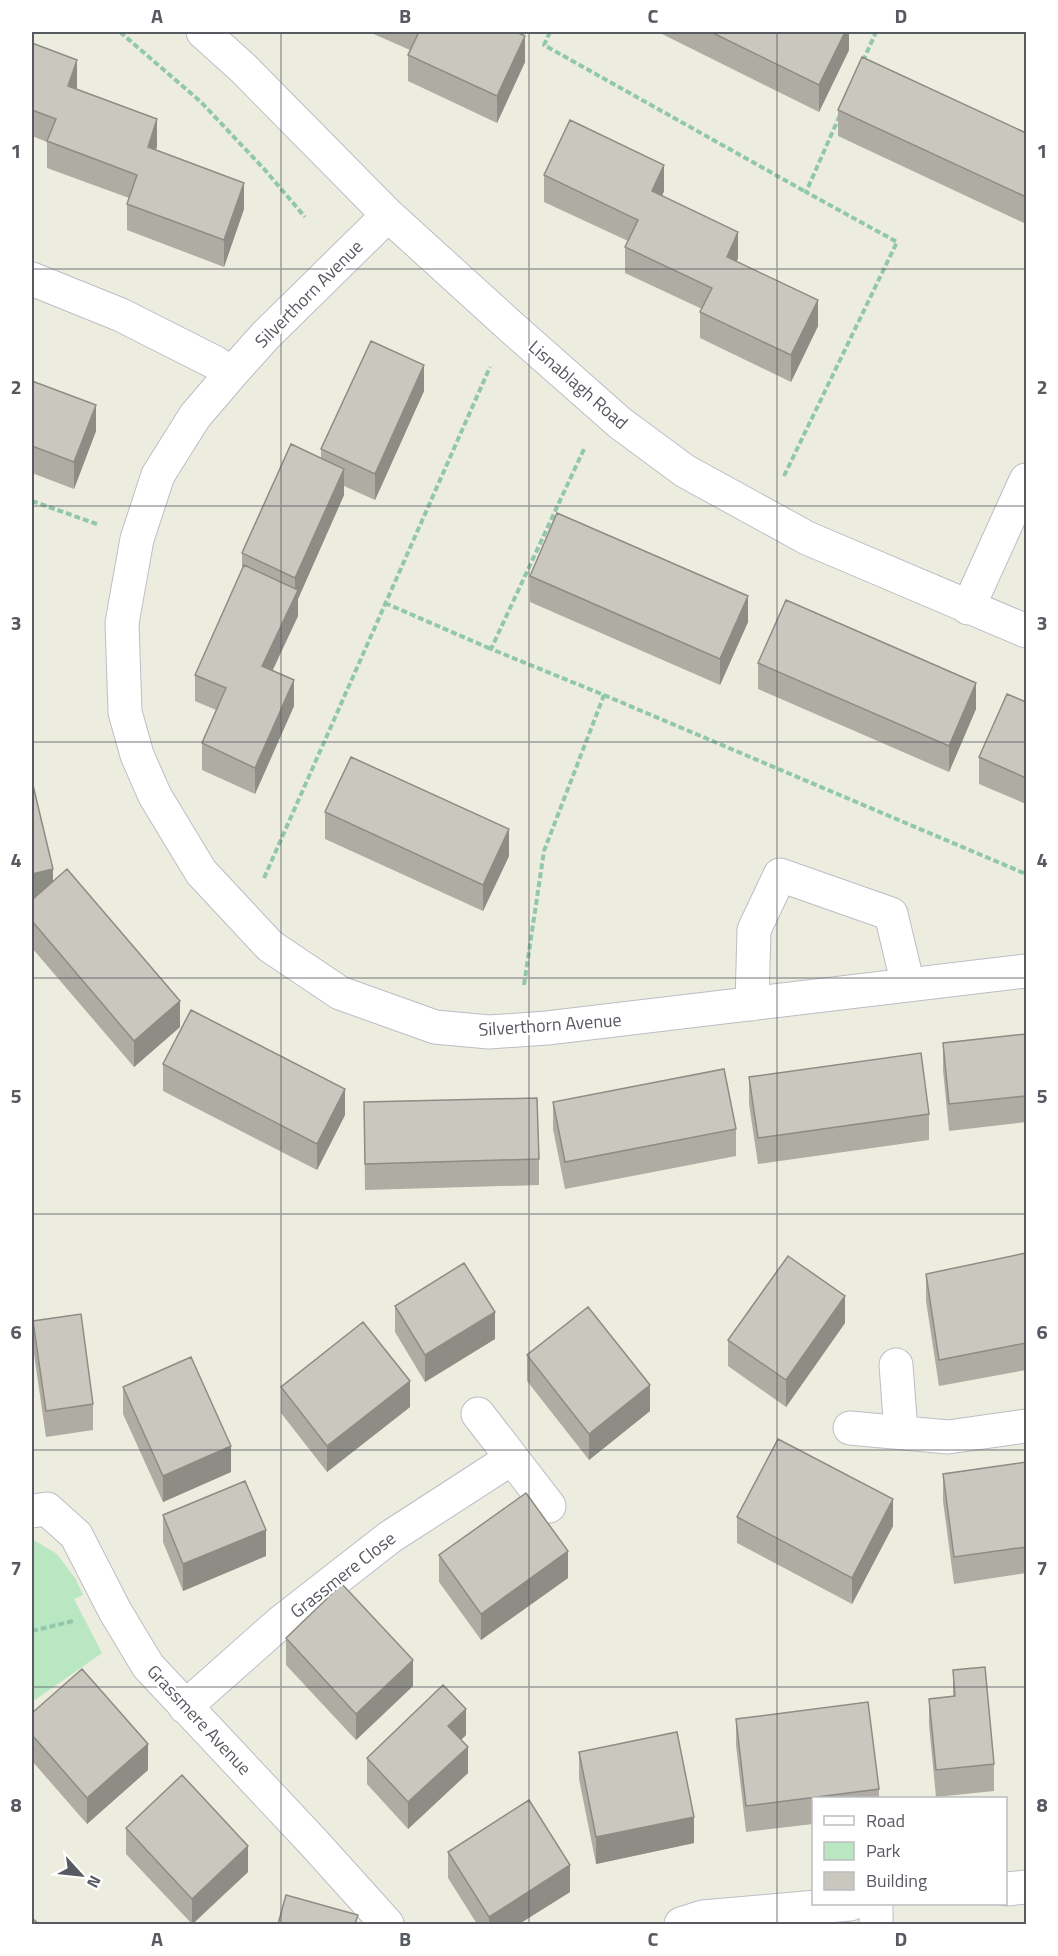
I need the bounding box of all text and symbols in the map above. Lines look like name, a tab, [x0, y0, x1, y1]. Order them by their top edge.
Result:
text: A	[151, 0, 163, 31]
text: B	[399, 0, 411, 31]
text: C	[648, 0, 659, 31]
text: D	[895, 0, 907, 31]
text: 1	[10, 135, 22, 166]
text: 1	[1036, 135, 1048, 166]
street label: Silverthorn Avenue	[248, 233, 369, 354]
street label: Lisnablagh Road	[523, 334, 634, 436]
text: 2	[10, 371, 22, 402]
text: 2	[1036, 371, 1048, 402]
text: 3	[10, 607, 22, 638]
text: 3	[1036, 607, 1048, 638]
text: 4	[10, 844, 22, 875]
text: 4	[1036, 844, 1048, 875]
street label: Silverthorn Avenue	[478, 1006, 622, 1043]
text: 5	[10, 1080, 22, 1111]
text: 5	[1036, 1080, 1048, 1111]
text: 6	[10, 1316, 22, 1347]
text: 6	[1036, 1316, 1048, 1347]
street label: Grassmere Close	[284, 1525, 401, 1624]
text: 7	[10, 1552, 22, 1583]
text: 7	[1036, 1552, 1048, 1583]
street label: Grassmere Avenue	[141, 1658, 258, 1781]
text: 8	[10, 1789, 22, 1820]
text: 8	[1036, 1789, 1048, 1820]
legend	[812, 1797, 1007, 1905]
text: Road	[866, 1807, 905, 1834]
text: Park	[866, 1837, 901, 1864]
north arrow	[51, 1845, 111, 1905]
text: Building	[866, 1867, 927, 1894]
text: N	[81, 1871, 108, 1892]
text: A	[151, 1923, 163, 1954]
text: B	[399, 1923, 411, 1954]
text: C	[648, 1923, 659, 1954]
text: D	[895, 1923, 907, 1954]

